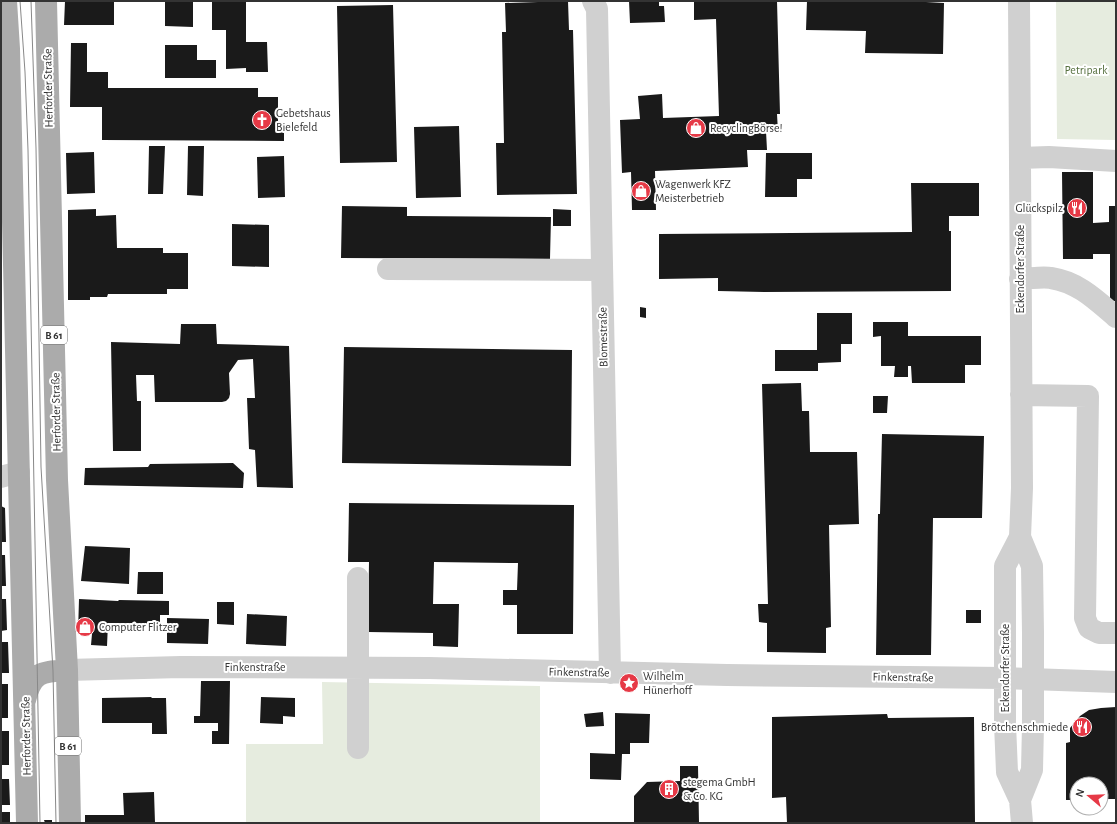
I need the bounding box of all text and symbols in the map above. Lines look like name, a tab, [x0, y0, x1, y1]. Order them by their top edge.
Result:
street label: Herforder Straße	[41, 48, 55, 128]
park label: Petripark	[1065, 64, 1108, 76]
place label: Gebetshaus Bielefeld	[276, 107, 331, 133]
church icon: Gebetshaus Bielefeld	[251, 109, 273, 131]
shop icon: RecyclingBörse!	[685, 117, 707, 139]
place label: RecyclingBörse!	[710, 122, 783, 135]
place label: Wagenwerk KFZ Meisterbetrieb	[655, 178, 731, 204]
shop icon: Wagenwerk KFZ Meisterbetrieb	[630, 180, 652, 202]
restaurant icon: Glückspilz	[1066, 197, 1088, 219]
place label: Glückspilz	[1015, 202, 1063, 214]
street label: Eckendorfer Straße	[1014, 225, 1026, 313]
street label: Blomestraße	[596, 307, 610, 367]
road number: B 61	[41, 326, 67, 344]
street label: Herforder Straße	[49, 372, 63, 452]
shop icon: Computer Flitzer	[74, 616, 96, 638]
place label: Computer Flitzer	[99, 621, 177, 633]
street label: Eckendorfer Straße	[999, 624, 1011, 712]
street label: Finkenstraße	[224, 661, 286, 673]
street label: Finkenstraße	[548, 665, 610, 679]
place label: Wilhelm Hünerhoff	[643, 670, 693, 696]
street label: Finkenstraße	[872, 670, 934, 684]
place icon: Wilhelm Hünerhoff	[618, 672, 640, 694]
street label: Herforder Straße	[19, 696, 33, 776]
restaurant icon: Brötchenschmiede	[1071, 716, 1093, 738]
place label: Brötchenschmiede	[981, 721, 1068, 733]
road number: B 61	[55, 737, 81, 755]
place label: stegema GmbH & Co. KG	[683, 776, 756, 802]
north arrow	[1069, 776, 1109, 816]
building icon: stegema GmbH & Co. KG	[658, 778, 680, 800]
text: N	[1074, 787, 1086, 798]

